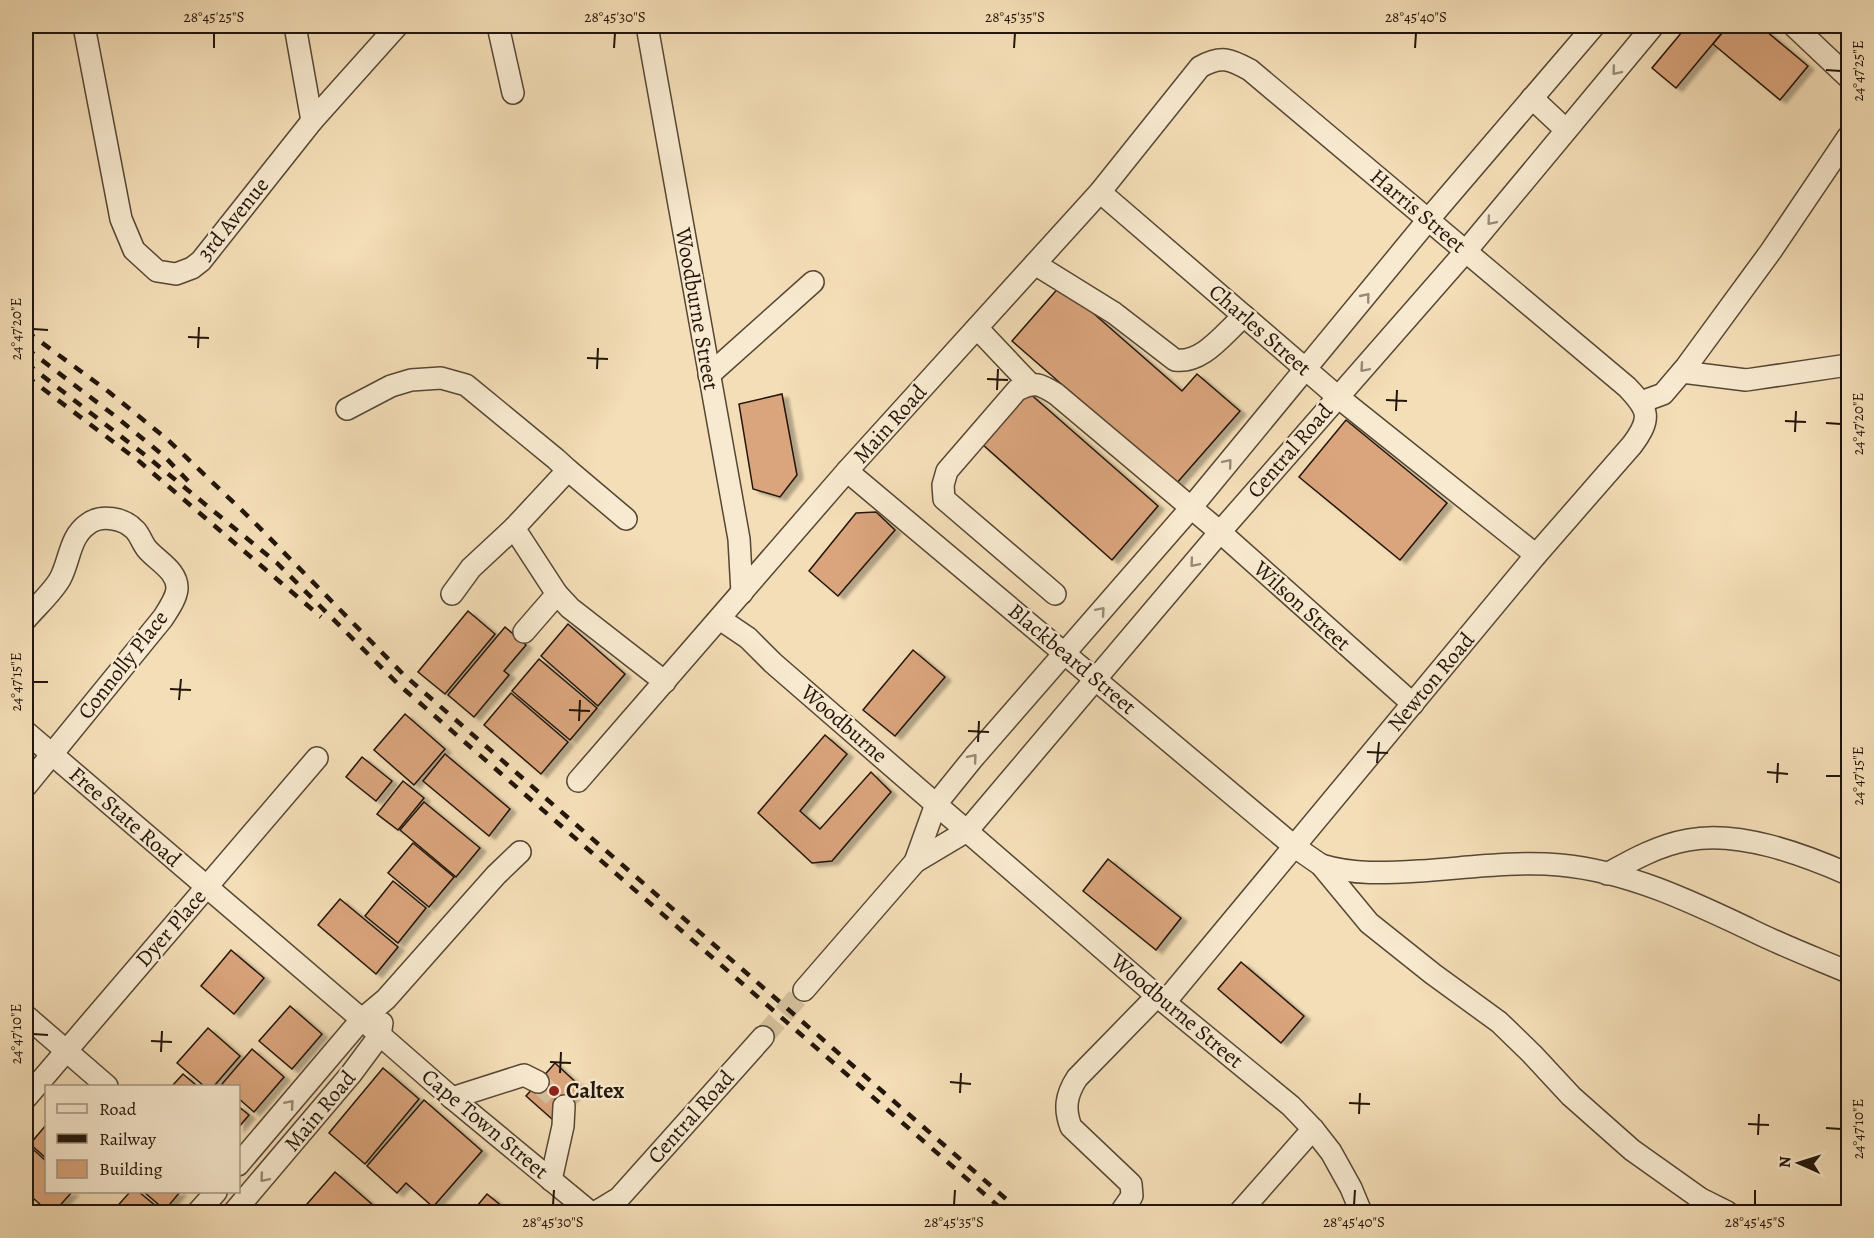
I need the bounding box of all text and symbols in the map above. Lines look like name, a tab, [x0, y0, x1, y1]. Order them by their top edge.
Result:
text: 28°45'25"S	[184, 7, 244, 27]
text: 28°45'30"S	[584, 7, 646, 27]
text: 28°45'35"S	[985, 7, 1045, 27]
text: 28°45'40"S	[1385, 7, 1447, 27]
text: 24°47'25"E	[1848, 40, 1868, 102]
one-way arrow	[1612, 64, 1623, 75]
street label: Harris Street	[1364, 162, 1472, 260]
street label: 3rd Avenue	[190, 171, 276, 267]
one-way arrow	[1488, 214, 1499, 225]
street label: Woodburne Street	[668, 224, 726, 393]
street label: Charles Street	[1202, 277, 1318, 383]
one-way arrow	[1358, 293, 1369, 304]
text: 24°47'20"E	[6, 298, 26, 360]
one-way arrow	[1360, 361, 1371, 372]
street label: Main Road	[846, 378, 934, 470]
text: 24°47'20"E	[1848, 393, 1868, 455]
street label: Central Road	[1240, 397, 1340, 505]
one-way arrow	[1221, 459, 1232, 470]
street label: Wilson Street	[1246, 554, 1357, 658]
one-way arrow	[1190, 556, 1201, 567]
street label: Blackbeard Street	[1002, 596, 1142, 722]
street label: Connolly Place	[71, 604, 175, 726]
one-way arrow	[1094, 607, 1105, 618]
street label: Newton Road	[1381, 626, 1482, 738]
text: 24°47'15"E	[6, 652, 26, 712]
street label: Woodburne	[793, 677, 894, 770]
text: 24°47'15"E	[1848, 746, 1868, 806]
one-way arrow	[966, 754, 977, 765]
street label: Free State Road	[63, 760, 188, 874]
street label: Dyer Place	[129, 883, 213, 973]
street label: Woodburne Street	[1104, 946, 1250, 1075]
text: 24°47'10"E	[6, 1004, 26, 1064]
street label: Cape Town Street	[415, 1062, 555, 1186]
street label: Main Road	[277, 1064, 363, 1158]
street label: Central Road	[641, 1064, 741, 1170]
place label: Caltex	[566, 1076, 624, 1106]
marker: Caltex	[547, 1084, 561, 1098]
legend	[45, 1085, 240, 1193]
text: Road	[99, 1097, 137, 1121]
text: 24°47'10"E	[1848, 1099, 1868, 1159]
one-way arrow	[283, 1100, 294, 1111]
text: Railway	[99, 1127, 157, 1151]
north arrow	[1769, 1133, 1829, 1193]
text: N	[1774, 1156, 1796, 1169]
text: Building	[99, 1157, 163, 1181]
one-way arrow	[260, 1171, 271, 1182]
text: 28°45'30"S	[522, 1212, 584, 1232]
text: 28°45'35"S	[924, 1212, 984, 1232]
text: 28°45'40"S	[1323, 1212, 1385, 1232]
text: 28°45'45"S	[1725, 1212, 1785, 1232]

